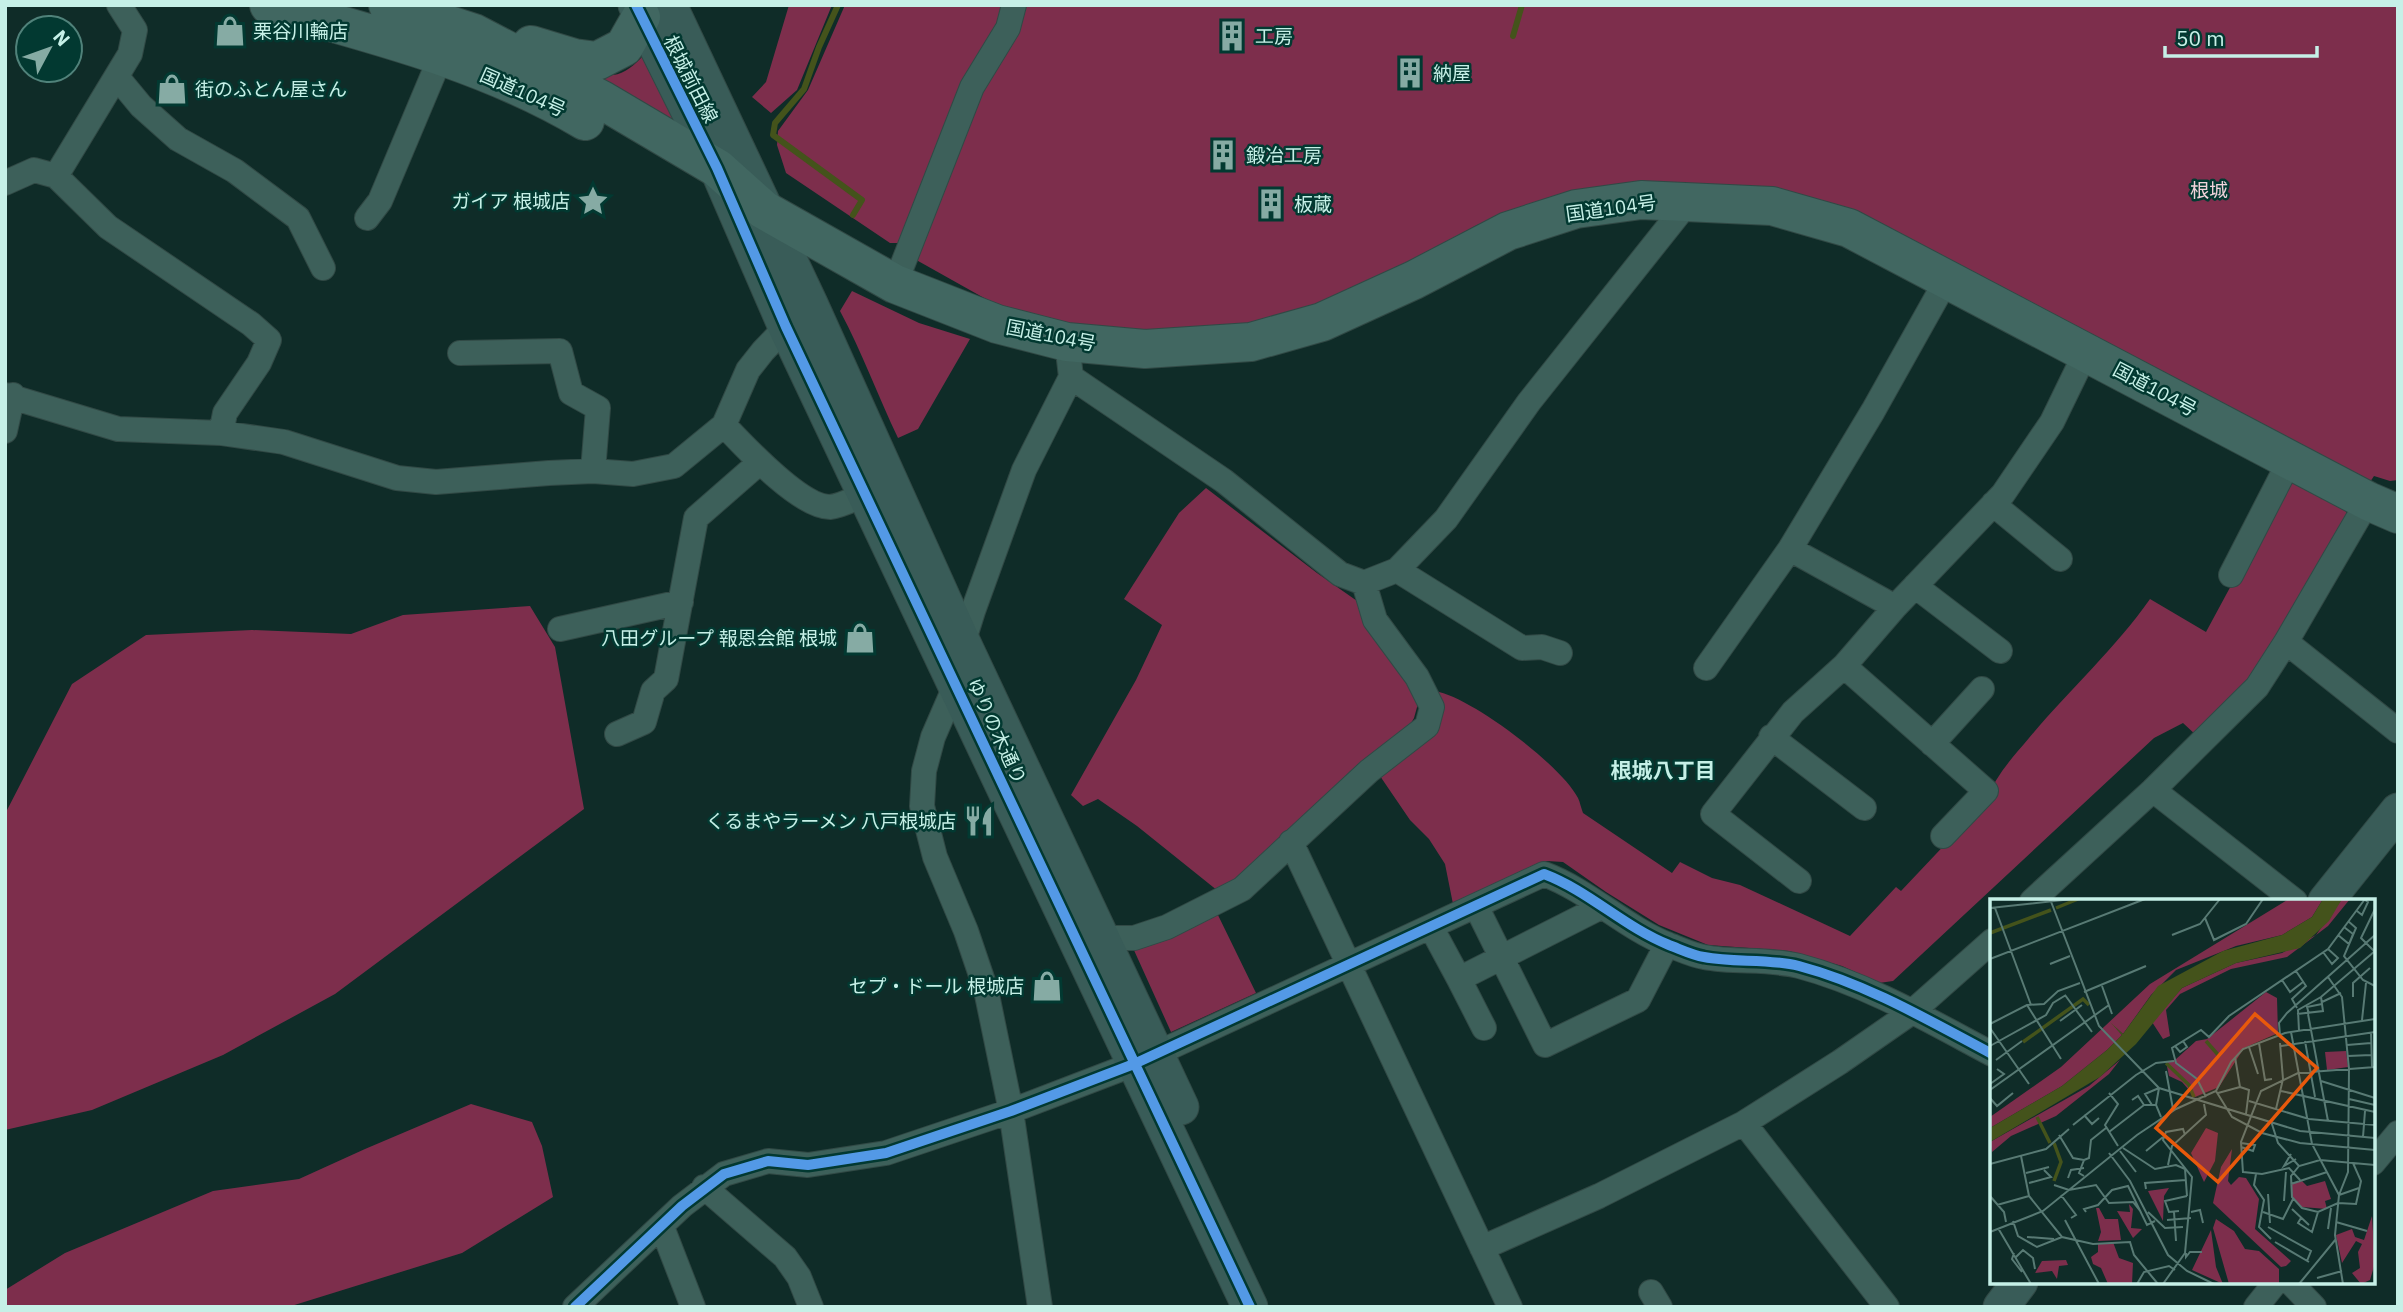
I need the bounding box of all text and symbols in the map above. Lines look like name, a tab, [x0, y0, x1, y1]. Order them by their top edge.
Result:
north arrow	[14, 14, 84, 84]
shop icon: 栗谷川輪店	[213, 14, 247, 48]
scale bar	[2165, 14, 2317, 58]
place label: 栗谷川輪店	[253, 19, 348, 43]
building icon: 工房	[1215, 19, 1249, 53]
place label: 工房	[1255, 24, 1293, 48]
text: 50 m	[2176, 24, 2225, 52]
text: N	[48, 25, 75, 51]
street label: 根城前田線	[659, 31, 723, 127]
building icon: 納屋	[1393, 56, 1427, 90]
place label: 納屋	[1433, 61, 1471, 85]
street label: 国道104号	[476, 62, 570, 122]
shop icon: 街のふとん屋さん	[155, 72, 189, 106]
place label: 街のふとん屋さん	[195, 77, 347, 101]
building icon: 鍛冶工房	[1206, 138, 1240, 172]
place label: 鍛冶工房	[1246, 143, 1322, 167]
park label: 根城	[2190, 178, 2228, 202]
place icon: ガイア 根城店	[576, 184, 610, 218]
building icon: 板蔵	[1254, 187, 1288, 221]
place label: ガイア 根城店	[452, 189, 570, 213]
street label: 国道104号	[1564, 190, 1658, 226]
place label: 板蔵	[1294, 192, 1332, 216]
street label: 国道104号	[1004, 315, 1098, 355]
street label: 国道104号	[2109, 357, 2201, 421]
shop icon: 八田グループ 報恩会館 根城	[843, 621, 877, 655]
place label: 八田グループ 報恩会館 根城	[601, 626, 837, 650]
street label: ゆりの木通り	[962, 674, 1032, 788]
district label: 根城八丁目	[1611, 756, 1716, 784]
restaurant icon: くるまやラーメン 八戸根城店	[962, 804, 996, 838]
place label: くるまやラーメン 八戸根城店	[706, 809, 956, 833]
inset map	[1990, 899, 2375, 1284]
shop icon: セプ・ドール 根城店	[1030, 969, 1064, 1003]
place label: セプ・ドール 根城店	[849, 974, 1024, 998]

